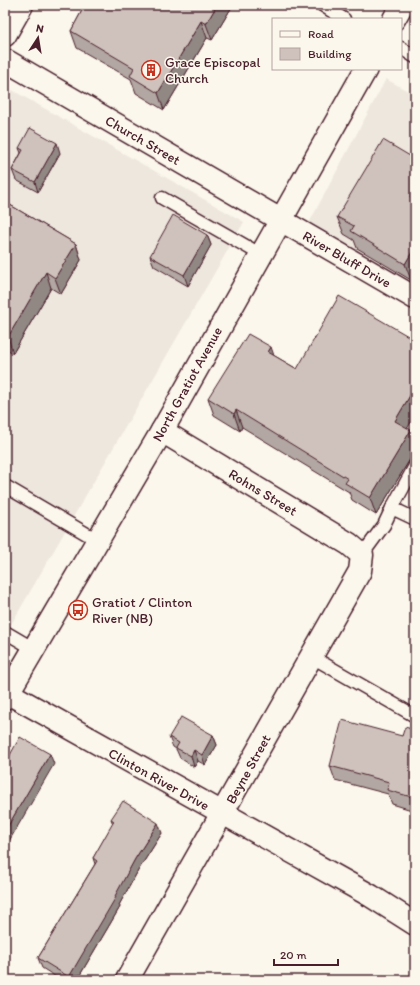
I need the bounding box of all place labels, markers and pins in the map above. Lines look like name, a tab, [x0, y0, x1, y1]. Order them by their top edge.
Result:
place label: Grace Episcopal Church	[165, 54, 260, 87]
building icon: Grace Episcopal Church	[140, 59, 162, 81]
place label: Gratiot / Clinton River (NB)	[92, 594, 192, 627]
bus stop icon: Gratiot / Clinton River (NB)	[67, 599, 89, 621]

